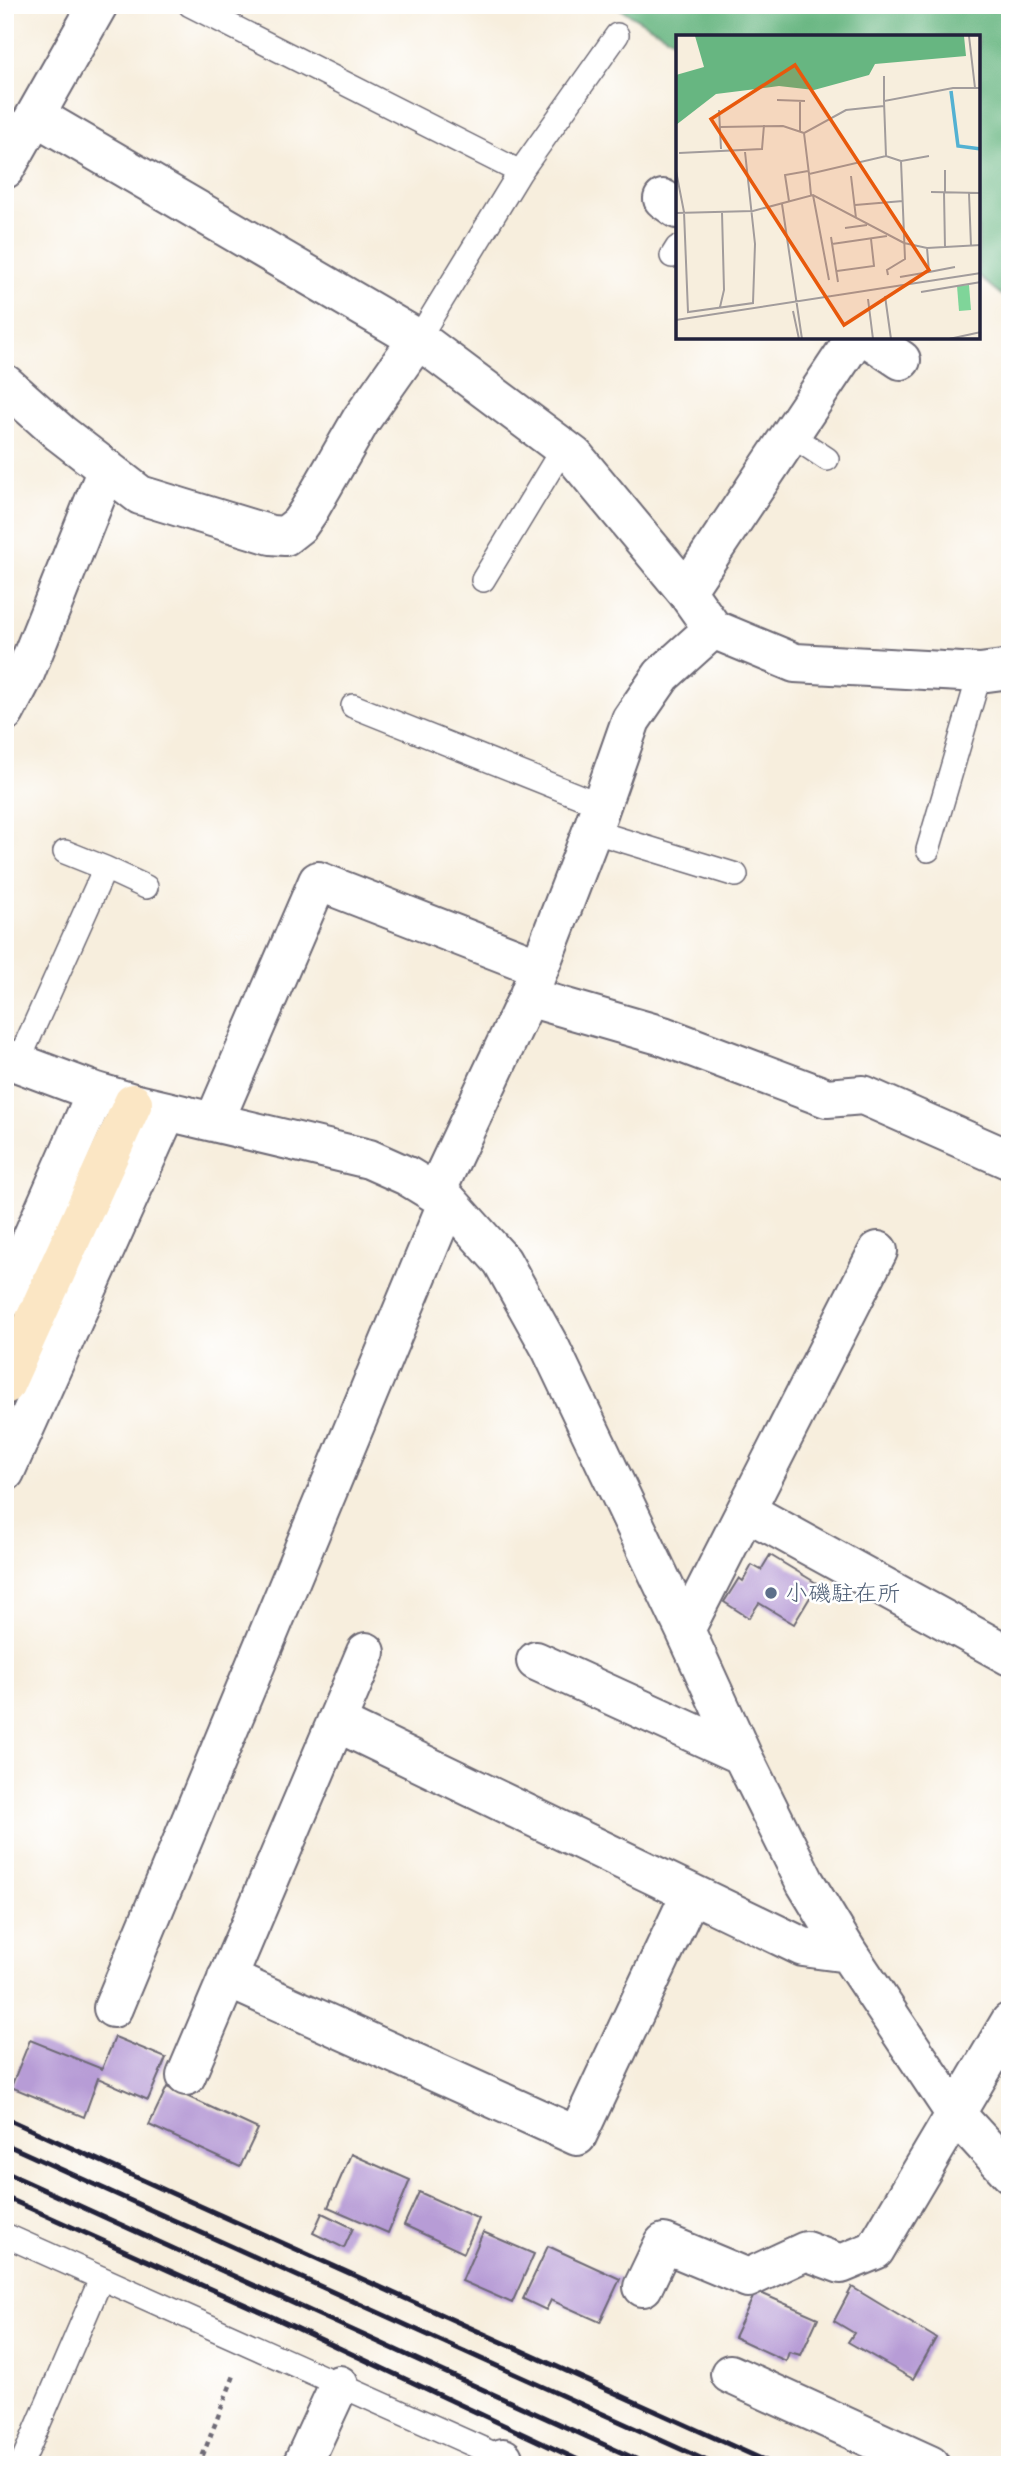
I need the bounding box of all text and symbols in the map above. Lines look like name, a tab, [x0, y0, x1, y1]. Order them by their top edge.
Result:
inset map	[676, 35, 980, 340]
place label: 小磯駐在所	[785, 1573, 900, 1614]
marker: 小磯駐在所	[763, 1585, 779, 1601]

